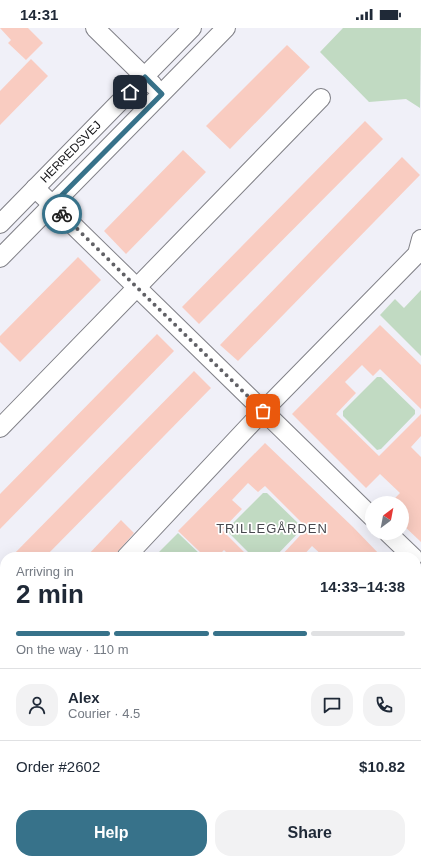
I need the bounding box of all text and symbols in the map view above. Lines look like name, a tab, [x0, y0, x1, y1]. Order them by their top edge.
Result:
text: 14:31	[20, 6, 58, 23]
pin	[113, 75, 147, 109]
icon: home	[119, 81, 141, 103]
street label: HERREDSVEJ	[37, 118, 104, 186]
courier	[42, 194, 82, 234]
icon: bike	[51, 203, 73, 225]
pin	[246, 394, 280, 428]
icon: bag	[252, 400, 274, 422]
north arrow	[365, 496, 409, 540]
map controls	[365, 496, 409, 540]
district label: TRILLEGÅRDEN	[216, 521, 328, 536]
text: Arriving in	[16, 564, 74, 579]
text: 14:33–14:38	[320, 578, 405, 595]
text: 2 min	[16, 579, 84, 609]
text: On the way · 110 m	[16, 642, 128, 657]
button: person	[16, 684, 58, 726]
button: chat	[311, 684, 353, 726]
button: phone	[363, 684, 405, 726]
text: Alex	[68, 689, 100, 706]
text: Courier · 4.5	[68, 706, 140, 721]
text: Order #2602	[16, 758, 100, 775]
text: $10.82	[359, 758, 405, 775]
button: Help	[16, 810, 207, 856]
button: Share	[215, 810, 405, 856]

